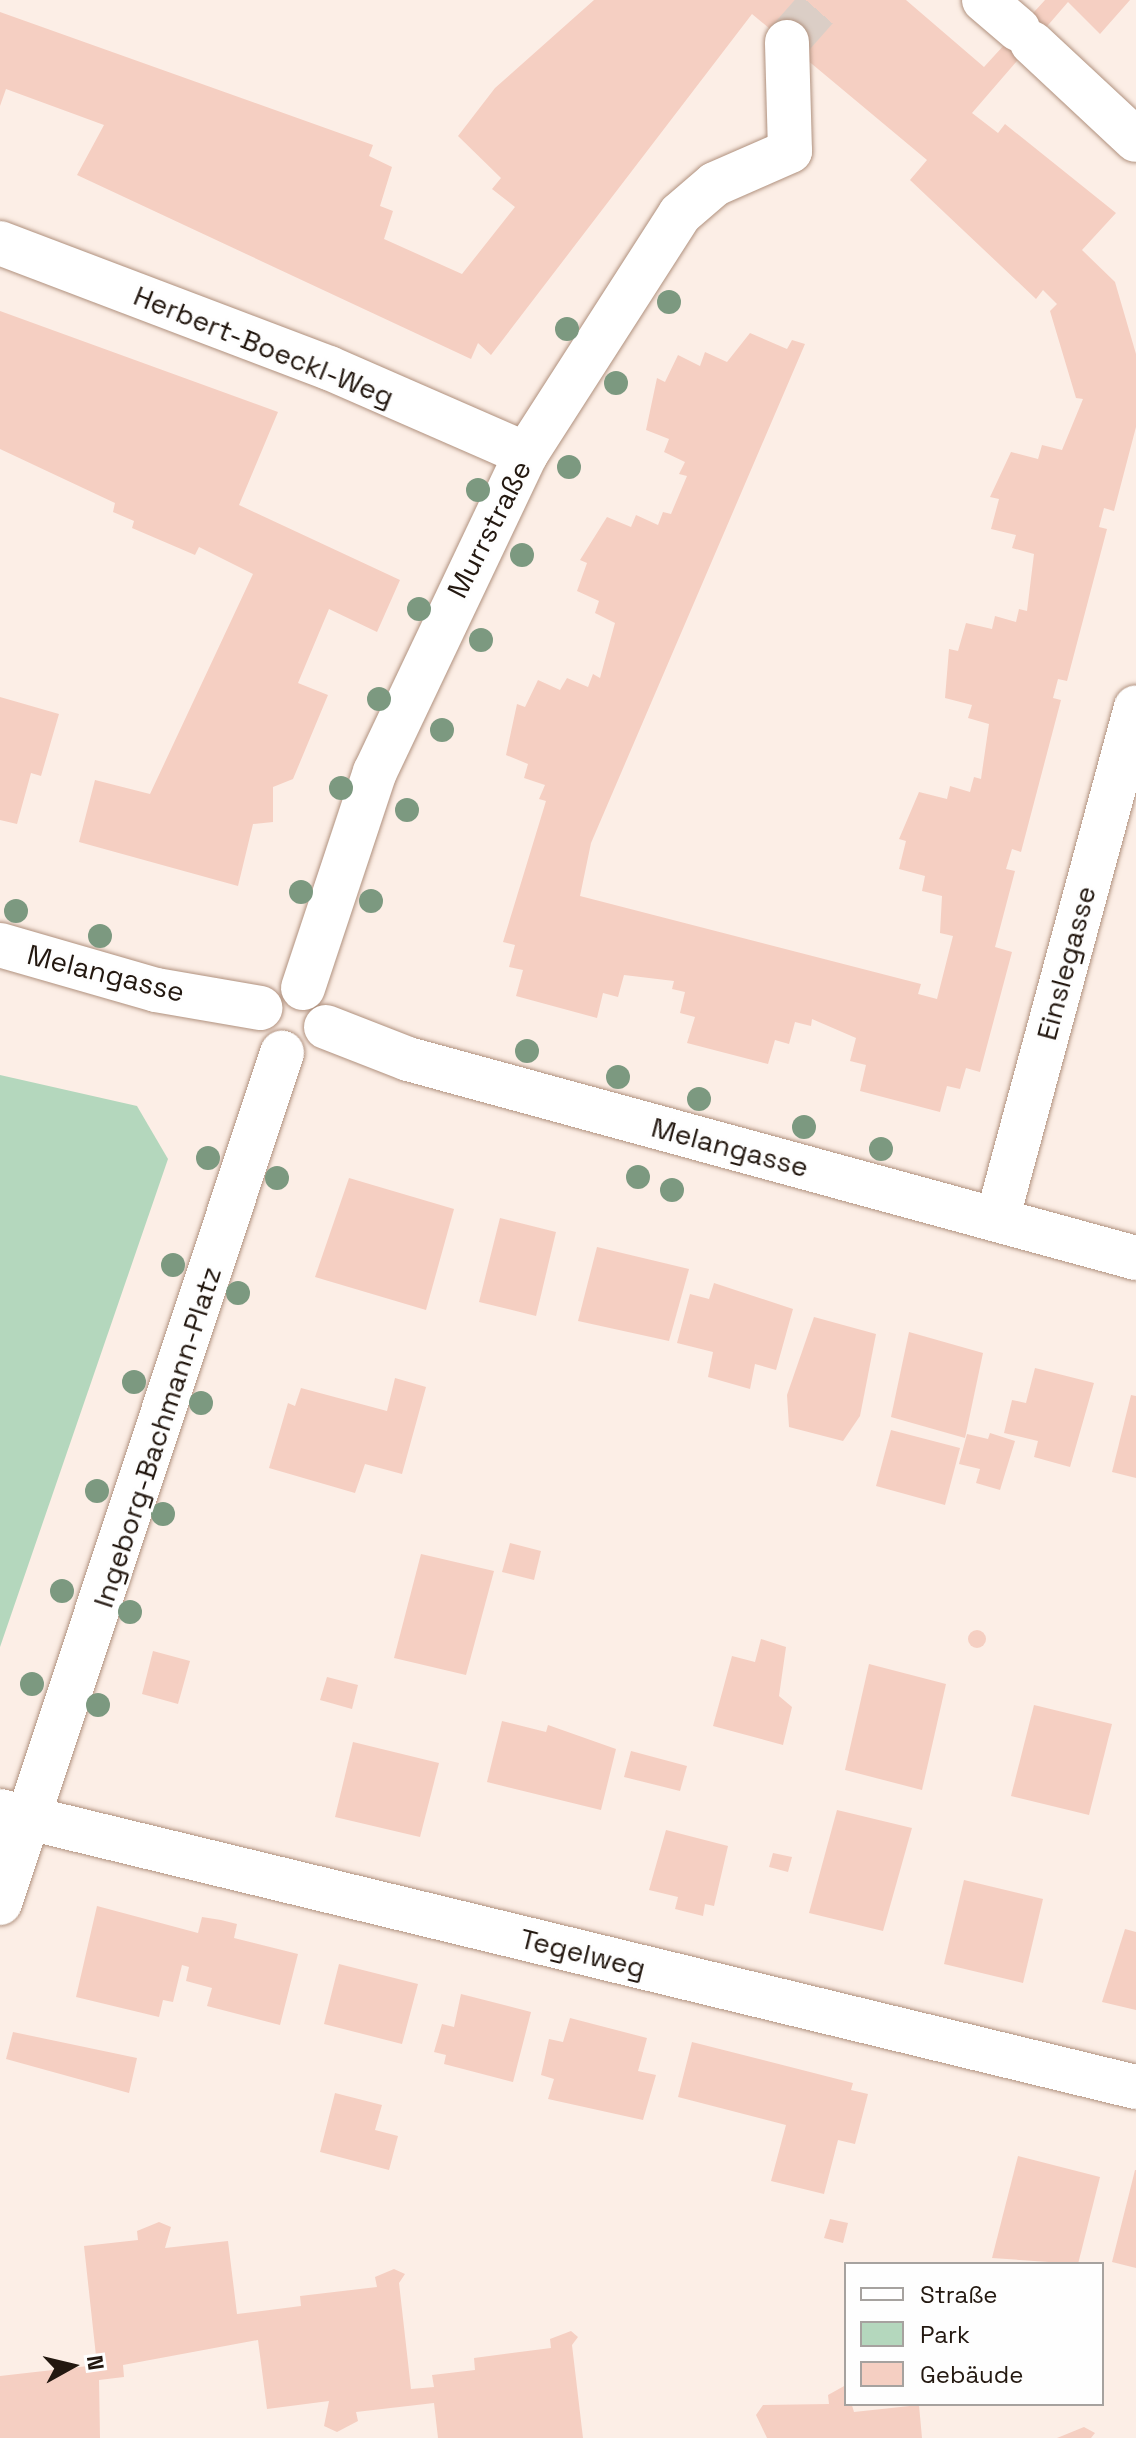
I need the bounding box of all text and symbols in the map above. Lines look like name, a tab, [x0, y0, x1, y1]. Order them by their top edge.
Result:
street label: Herbert-Boeckl-Weg	[129, 278, 399, 414]
street label: Murrstraße	[440, 455, 538, 603]
street label: Einslegasse	[1029, 882, 1103, 1044]
street label: Melangasse	[24, 937, 188, 1009]
street label: Melangasse	[648, 1110, 812, 1184]
street label: Ingeborg-Bachmann-Platz	[86, 1262, 228, 1612]
street label: Tegelweg	[517, 1921, 649, 1985]
legend	[844, 2262, 1104, 2406]
text: Straße	[920, 2279, 997, 2310]
text: Park	[920, 2319, 970, 2350]
north arrow	[32, 2326, 112, 2406]
text: N	[81, 2353, 111, 2372]
text: Gebäude	[920, 2359, 1023, 2390]

